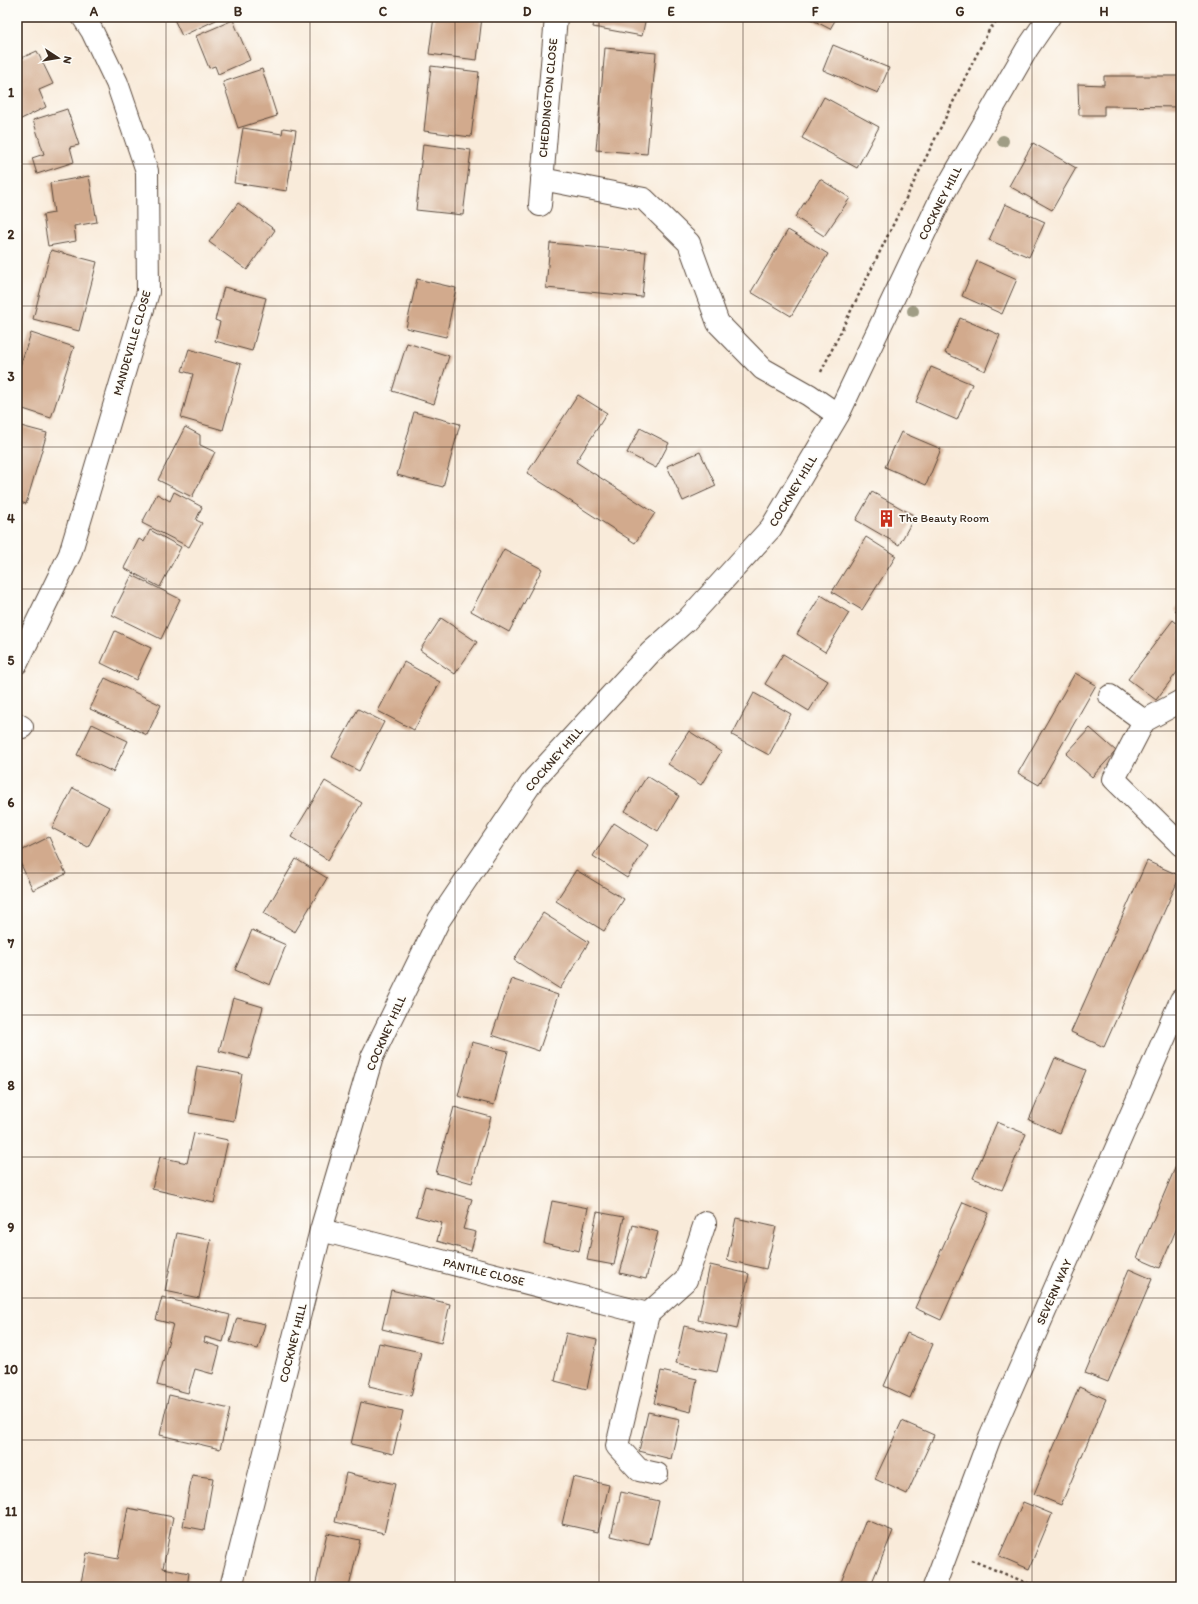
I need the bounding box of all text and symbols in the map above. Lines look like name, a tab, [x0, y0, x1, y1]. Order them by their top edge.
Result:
text: A	[89, 4, 99, 19]
text: B	[234, 4, 243, 19]
text: C	[379, 4, 388, 19]
text: D	[523, 4, 532, 19]
text: E	[667, 4, 675, 19]
text: F	[812, 4, 819, 19]
text: G	[956, 4, 965, 19]
text: H	[1100, 4, 1109, 19]
street label: CHEDDINGTON CLOSE	[536, 37, 560, 158]
north arrow	[38, 38, 78, 78]
text: N	[60, 55, 74, 65]
text: 1	[8, 85, 14, 100]
street label: COCKNEY HILL	[915, 164, 965, 242]
text: 2	[8, 227, 15, 242]
street label: MANDEVILLE CLOSE	[110, 288, 154, 397]
text: 3	[7, 369, 15, 384]
street label: COCKNEY HILL	[766, 453, 820, 529]
building icon: The Beauty Room	[876, 508, 896, 528]
text: 4	[7, 511, 15, 526]
place label: The Beauty Room	[899, 511, 989, 525]
text: 5	[8, 653, 15, 668]
street label: COCKNEY HILL	[522, 724, 586, 794]
text: 6	[8, 795, 15, 810]
text: 7	[7, 936, 15, 951]
street label: COCKNEY HILL	[363, 993, 409, 1073]
text: 8	[7, 1078, 15, 1093]
text: 9	[8, 1220, 15, 1235]
street label: PANTILE CLOSE	[442, 1255, 526, 1289]
street label: SEVERN WAY	[1033, 1257, 1075, 1327]
street label: COCKNEY HILL	[276, 1302, 310, 1384]
text: 10	[4, 1362, 18, 1377]
text: 11	[5, 1504, 17, 1519]

